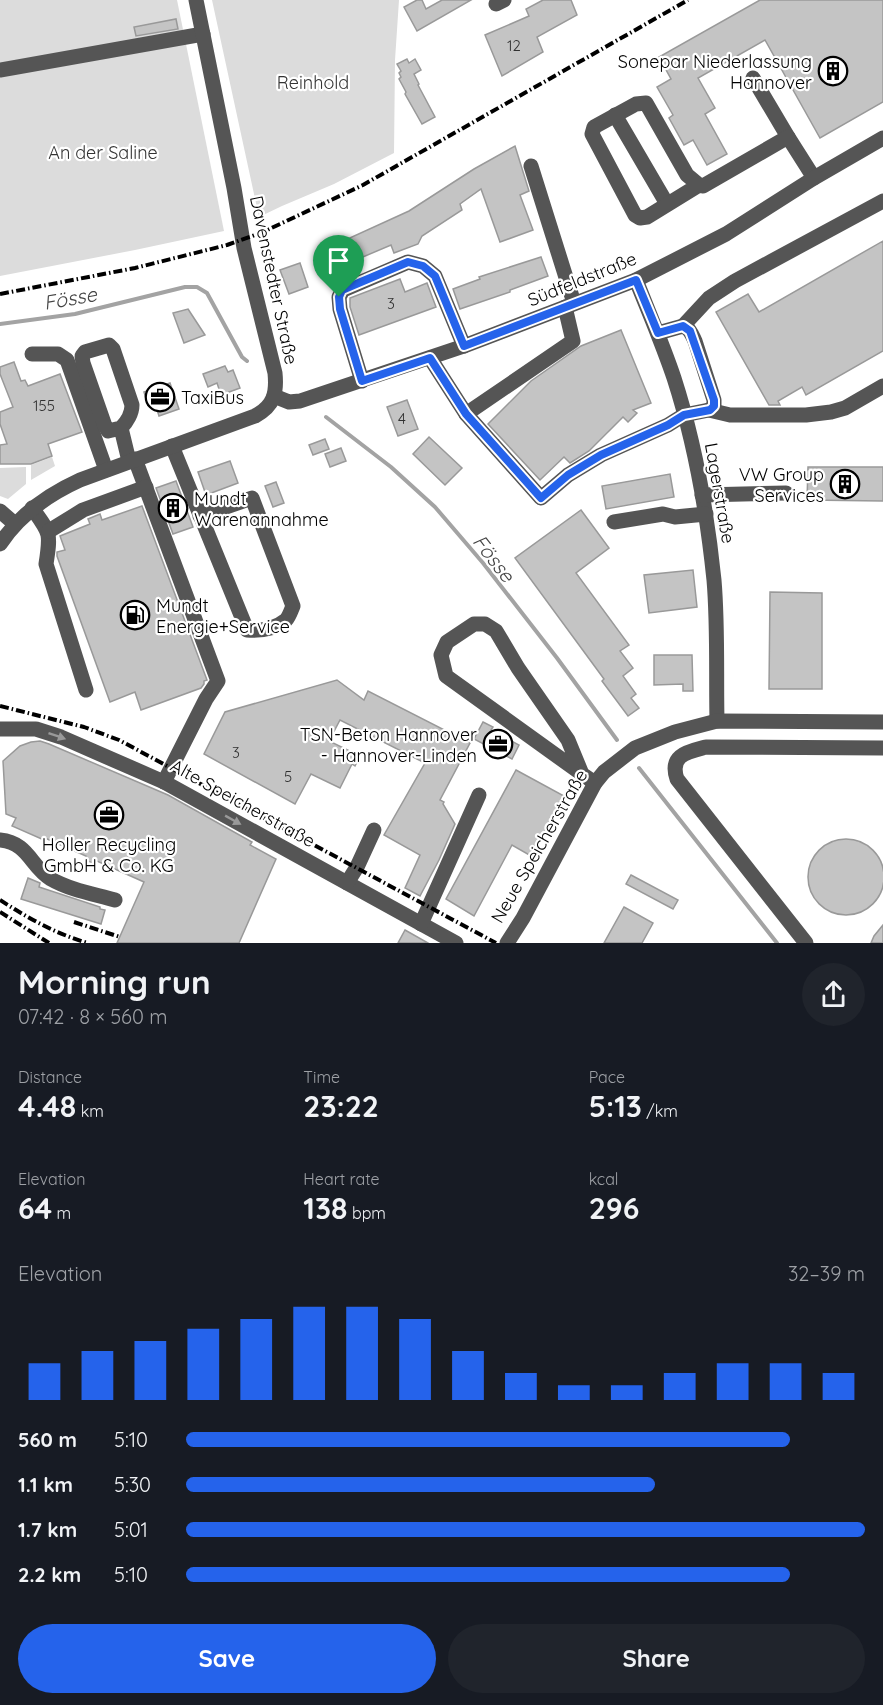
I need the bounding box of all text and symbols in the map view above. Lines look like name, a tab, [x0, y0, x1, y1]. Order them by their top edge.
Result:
house number: 12	[507, 36, 521, 55]
place label: Sonepar Niederlassung Hannover	[618, 50, 812, 94]
building icon: Sonepar Niederlassung Hannover	[817, 55, 849, 87]
park label: Reinhold	[277, 71, 349, 94]
park label: An der Saline	[48, 141, 158, 164]
street label: Davenstedter Straße	[245, 193, 303, 367]
pin	[313, 235, 364, 297]
icon: arrive	[322, 244, 355, 277]
street label: Südfeldstraße	[524, 247, 640, 311]
water label: Fösse	[42, 281, 99, 315]
house number: 3	[387, 294, 395, 313]
office icon: TaxiBus	[144, 381, 176, 413]
place label: TaxiBus	[181, 386, 244, 409]
house number: 155	[33, 396, 55, 415]
house number: 4	[398, 409, 406, 428]
street label: Lagerstraße	[700, 441, 740, 545]
place label: VW Group Services	[739, 463, 824, 507]
building icon: VW Group Services	[829, 468, 861, 500]
place label: Mundt Warenannahme	[194, 487, 329, 531]
building icon: Mundt Warenannahme	[157, 492, 189, 524]
water label: Fösse	[468, 529, 521, 587]
place label: Mundt Energie+Service	[156, 594, 290, 638]
fuel station icon: Mundt Energie+Service	[119, 599, 151, 631]
place label: TSN-Beton Hannover - Hannover-Linden	[300, 723, 477, 767]
office icon: TSN-Beton Hannover - Hannover-Linden	[482, 728, 514, 760]
one-way arrow	[48, 732, 66, 742]
house number: 3	[232, 743, 240, 762]
street label: Alte Speicherstraße	[167, 754, 319, 852]
street label: Neue Speicherstraße	[486, 765, 592, 927]
house number: 5	[284, 767, 292, 786]
office icon: Holler Recycling GmbH & Co. KG	[93, 799, 125, 831]
one-way arrow	[225, 814, 241, 825]
place label: Holler Recycling GmbH & Co. KG	[42, 833, 176, 877]
text: Morning run	[18, 961, 211, 1002]
button: share	[802, 963, 865, 1026]
text: 07:42 · 8 × 560 m	[18, 1004, 167, 1029]
text: Distance	[18, 1067, 82, 1087]
text: Time	[303, 1067, 340, 1087]
text: Pace	[589, 1067, 625, 1087]
text: 4.48	[18, 1087, 76, 1125]
text: 23:22	[303, 1087, 379, 1125]
text: 5:13	[589, 1087, 642, 1125]
text: km	[76, 1101, 104, 1121]
text: /km	[642, 1101, 678, 1121]
text: Elevation	[18, 1169, 85, 1189]
text: Heart rate	[303, 1169, 380, 1189]
text: kcal	[589, 1169, 619, 1189]
text: 64	[18, 1189, 52, 1227]
text: 138	[303, 1189, 348, 1227]
text: 296	[589, 1189, 639, 1227]
text: m	[52, 1203, 71, 1223]
text: bpm	[348, 1203, 386, 1223]
text: Elevation	[18, 1261, 102, 1286]
text: 32–39 m	[788, 1261, 865, 1286]
text: 560 m	[18, 1427, 77, 1452]
text: 5:10	[114, 1427, 148, 1452]
text: 1.1 km	[18, 1472, 73, 1497]
text: 5:30	[114, 1472, 151, 1497]
text: 1.7 km	[18, 1517, 77, 1542]
text: 5:01	[114, 1517, 148, 1542]
text: 2.2 km	[18, 1562, 81, 1587]
text: 5:10	[114, 1562, 148, 1587]
button: Save	[18, 1624, 436, 1693]
button: Share	[448, 1624, 865, 1693]

